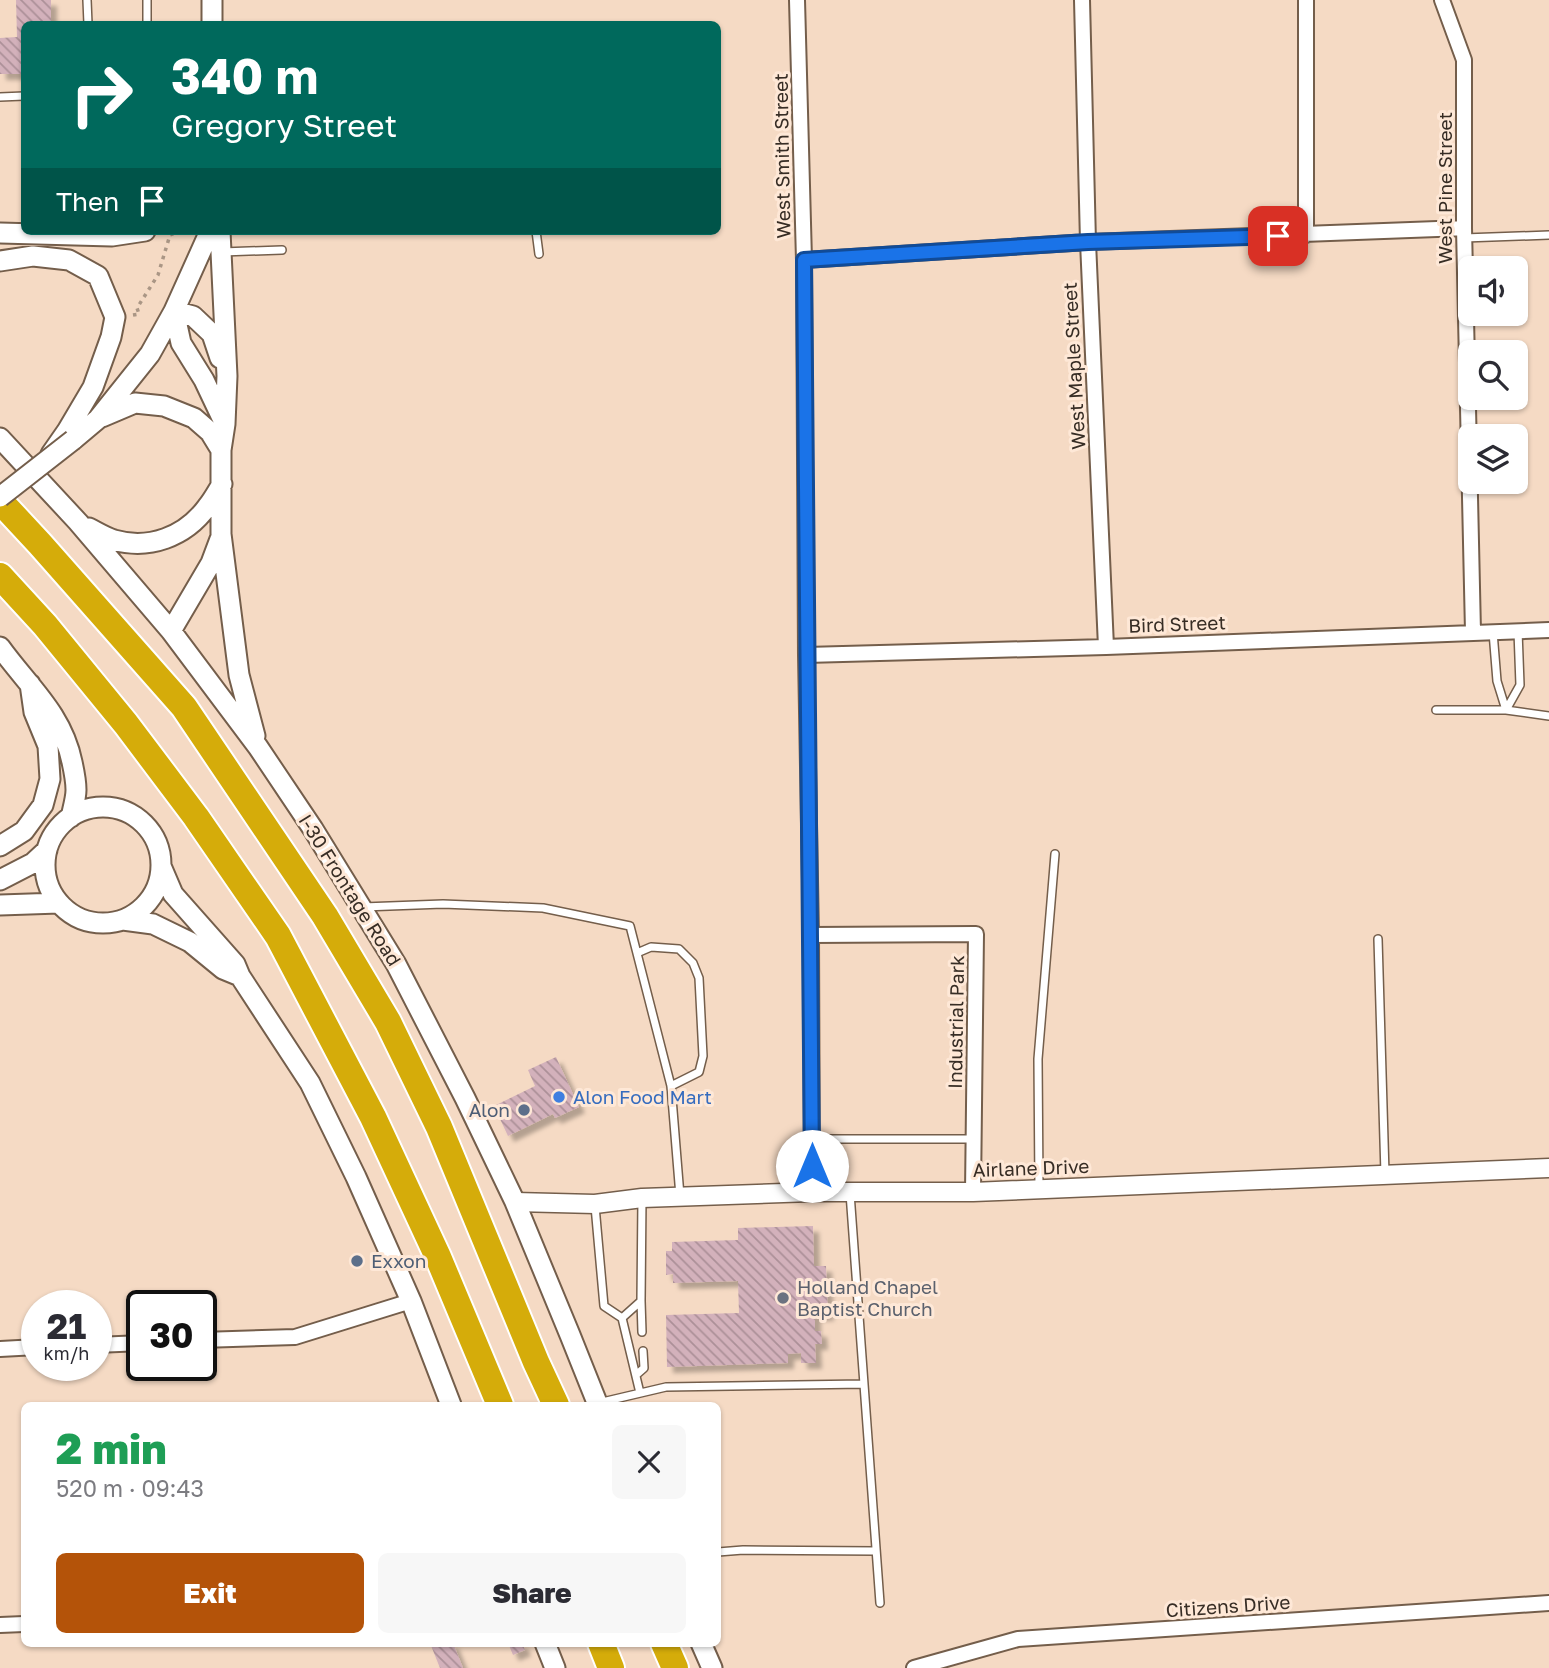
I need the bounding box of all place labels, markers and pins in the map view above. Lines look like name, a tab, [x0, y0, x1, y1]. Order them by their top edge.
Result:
pin	[1248, 206, 1308, 266]
place label: Alon Food Mart	[573, 1085, 712, 1108]
marker: Alon Food Mart	[551, 1089, 567, 1105]
place label: Alon	[469, 1098, 510, 1121]
marker: Alon	[516, 1102, 532, 1118]
place label: Exxon	[371, 1249, 426, 1272]
marker: Exxon	[349, 1253, 365, 1269]
place label: Holland Chapel Baptist Church	[797, 1275, 938, 1320]
marker: Holland Chapel Baptist Church	[775, 1290, 791, 1306]

